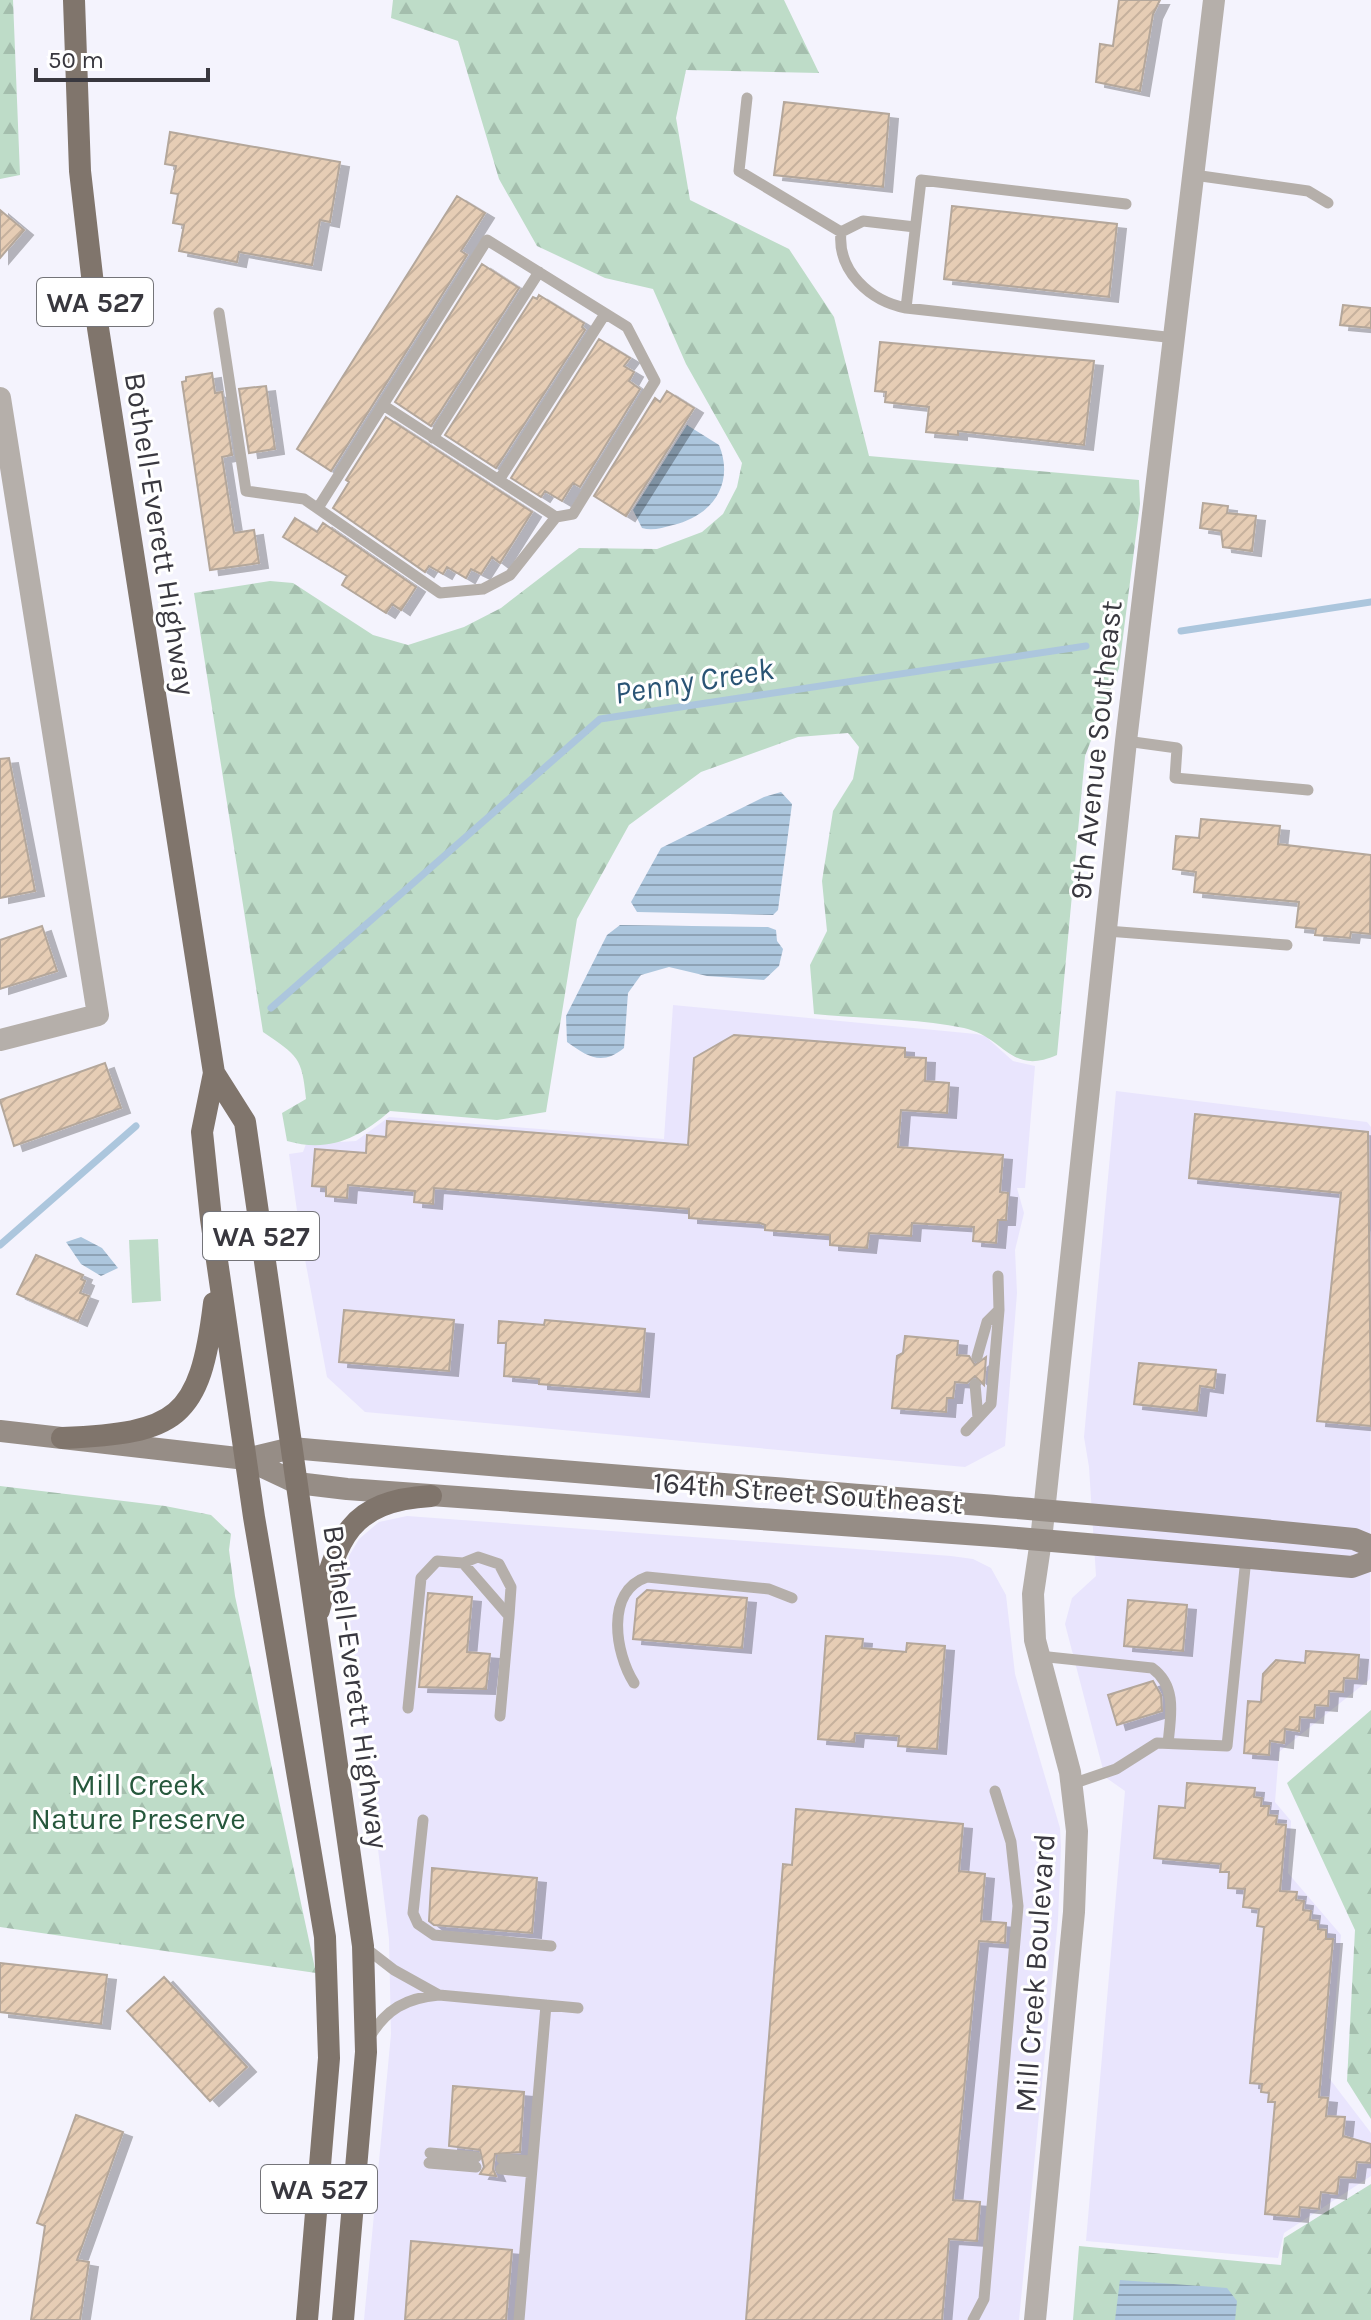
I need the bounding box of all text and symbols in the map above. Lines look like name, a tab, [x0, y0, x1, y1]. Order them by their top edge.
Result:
scale bar	[36, 32, 208, 82]
text: 50 m	[48, 46, 104, 74]
road number: WA 527	[37, 278, 153, 326]
street label: Bothell-Everett Highway	[117, 370, 203, 698]
street label: 9th Avenue Southeast	[1062, 599, 1130, 901]
water label: Penny Creek	[612, 650, 777, 712]
road number: WA 527	[203, 1212, 319, 1260]
street label: 164th Street Southeast	[652, 1464, 964, 1522]
street label: Bothell-Everett Highway	[315, 1523, 397, 1851]
park label: Mill Creek Nature Preserve	[30, 1767, 246, 1837]
street label: Mill Creek Boulevard	[1007, 1832, 1063, 2114]
road number: WA 527	[261, 2165, 377, 2213]

